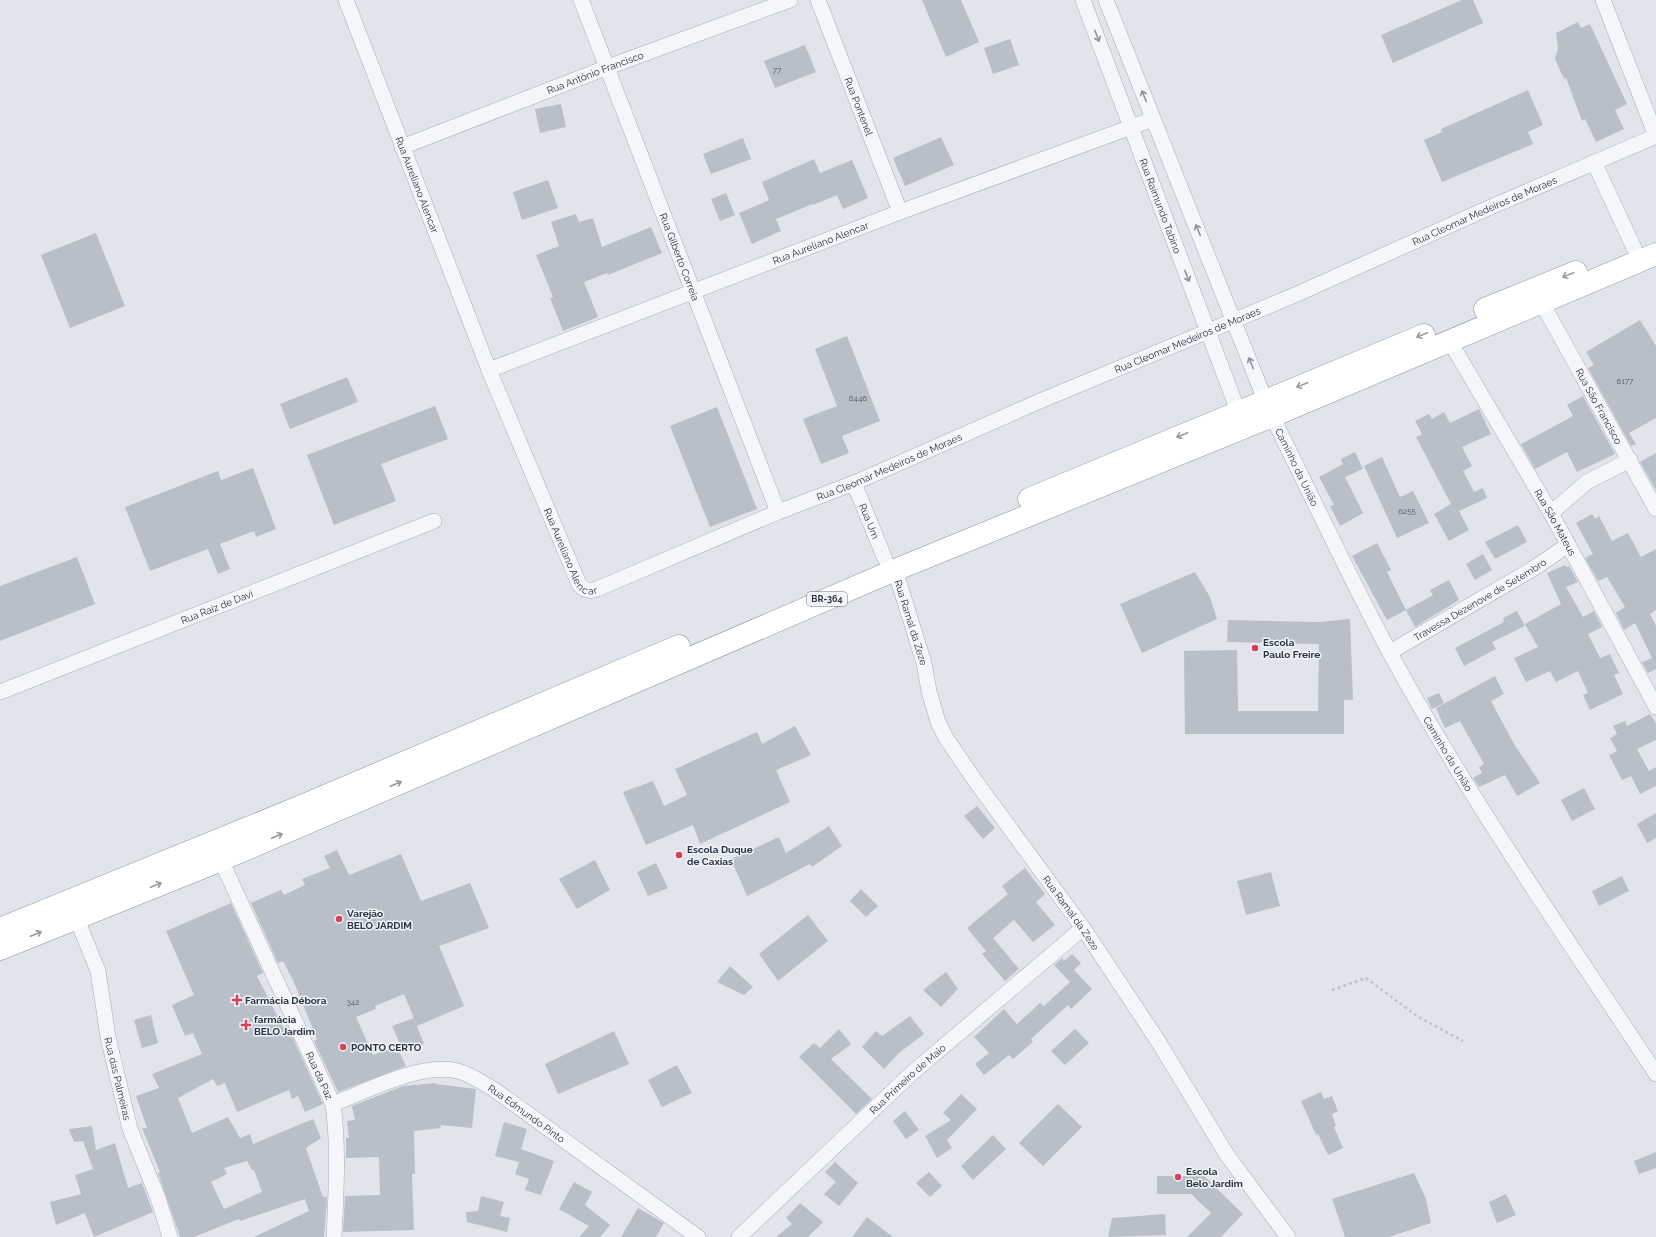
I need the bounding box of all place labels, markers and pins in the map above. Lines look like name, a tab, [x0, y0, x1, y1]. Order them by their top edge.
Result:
place label: Escola Paulo Freire	[1263, 637, 1320, 660]
marker: Escola Paulo Freire	[1250, 643, 1260, 653]
place label: Escola Duque de Caxias	[687, 844, 753, 867]
marker: Escola Duque de Caxias	[674, 850, 684, 860]
place label: Varejão BELO JARDIM	[347, 908, 412, 931]
marker: Varejão BELO JARDIM	[334, 914, 344, 924]
marker: Farmácia Débora	[232, 995, 242, 1005]
place label: Farmácia Débora	[245, 995, 327, 1006]
place label: farmácia BELO Jardim	[254, 1014, 315, 1037]
marker: farmácia BELO Jardim	[241, 1020, 251, 1030]
marker: PONTO CERTO	[338, 1042, 348, 1052]
place label: PONTO CERTO	[351, 1042, 422, 1053]
place label: Escola Belo Jardim	[1186, 1166, 1243, 1189]
marker: Escola Belo Jardim	[1173, 1172, 1183, 1182]

